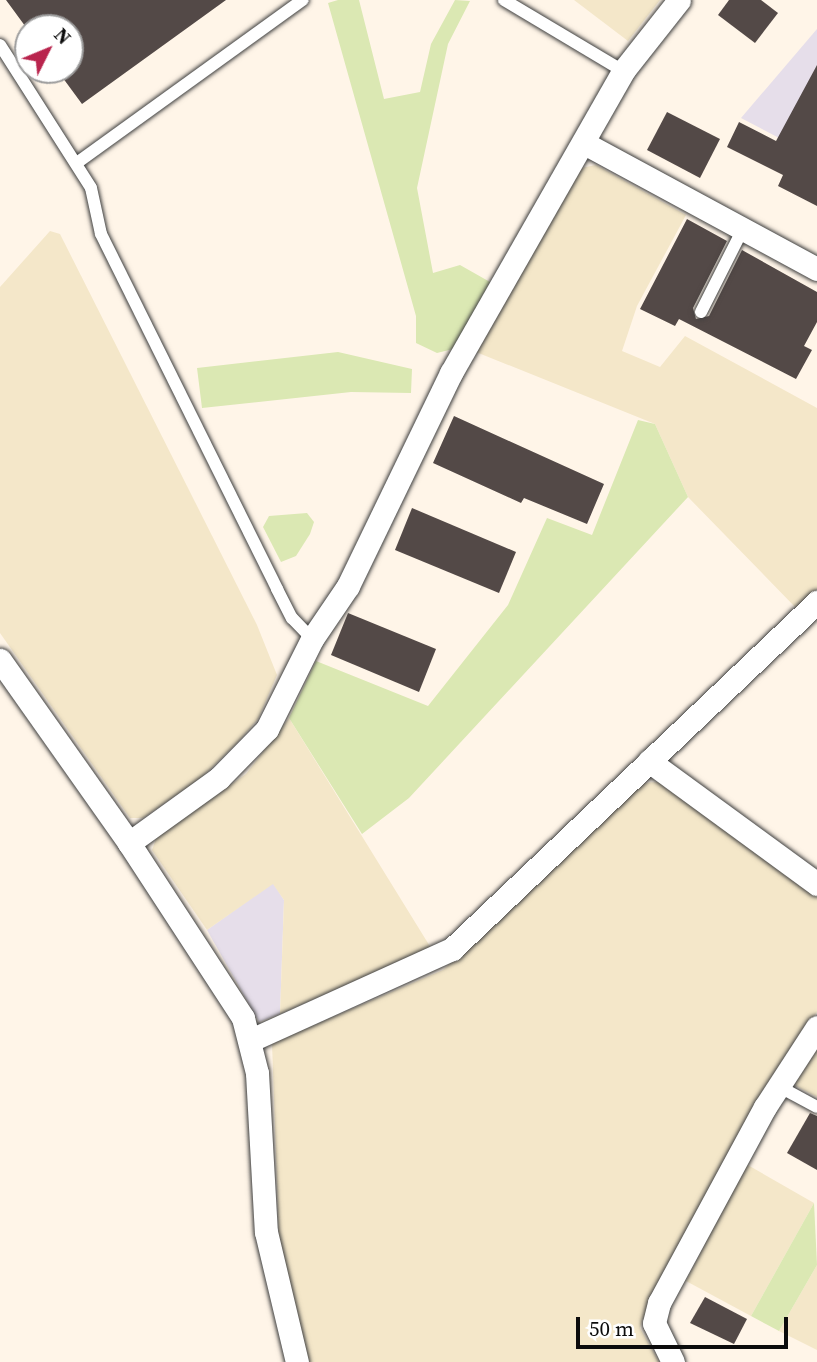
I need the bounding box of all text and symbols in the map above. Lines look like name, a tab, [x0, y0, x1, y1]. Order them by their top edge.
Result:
north arrow	[14, 14, 84, 84]
text: N	[49, 22, 77, 50]
scale bar	[579, 1302, 791, 1346]
text: 50 m	[589, 1314, 634, 1343]

